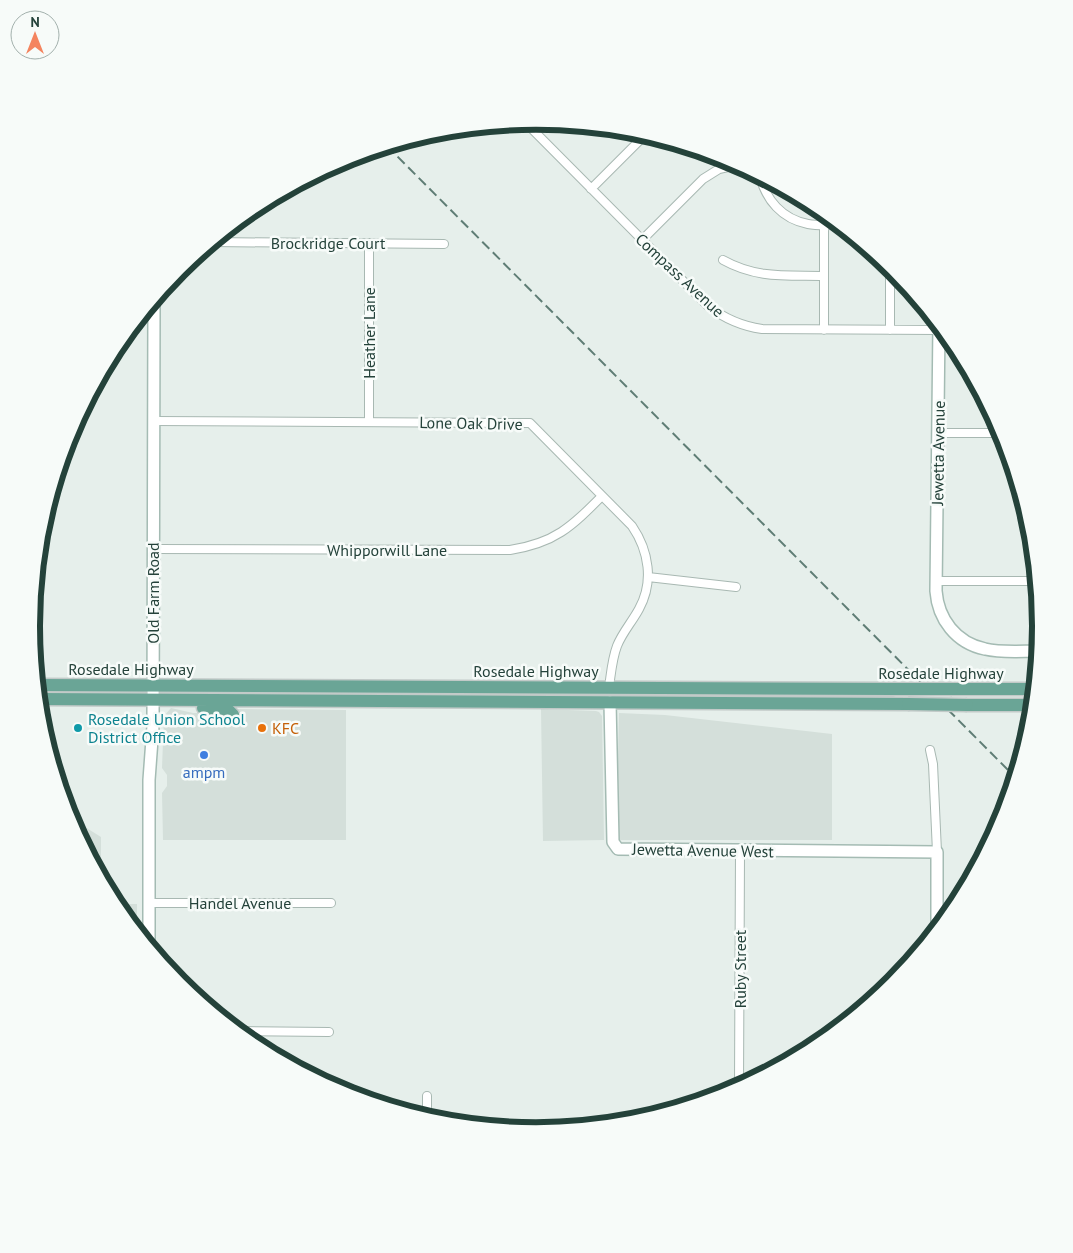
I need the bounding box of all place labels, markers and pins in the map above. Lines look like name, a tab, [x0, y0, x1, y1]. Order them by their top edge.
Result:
place label: Rosedale Union School District Office	[88, 709, 245, 747]
place label: KFC	[272, 718, 299, 738]
marker: Rosedale Union School District Office	[72, 722, 84, 734]
marker: KFC	[256, 722, 268, 734]
marker: ampm	[198, 749, 210, 761]
place label: ampm	[183, 762, 225, 782]

